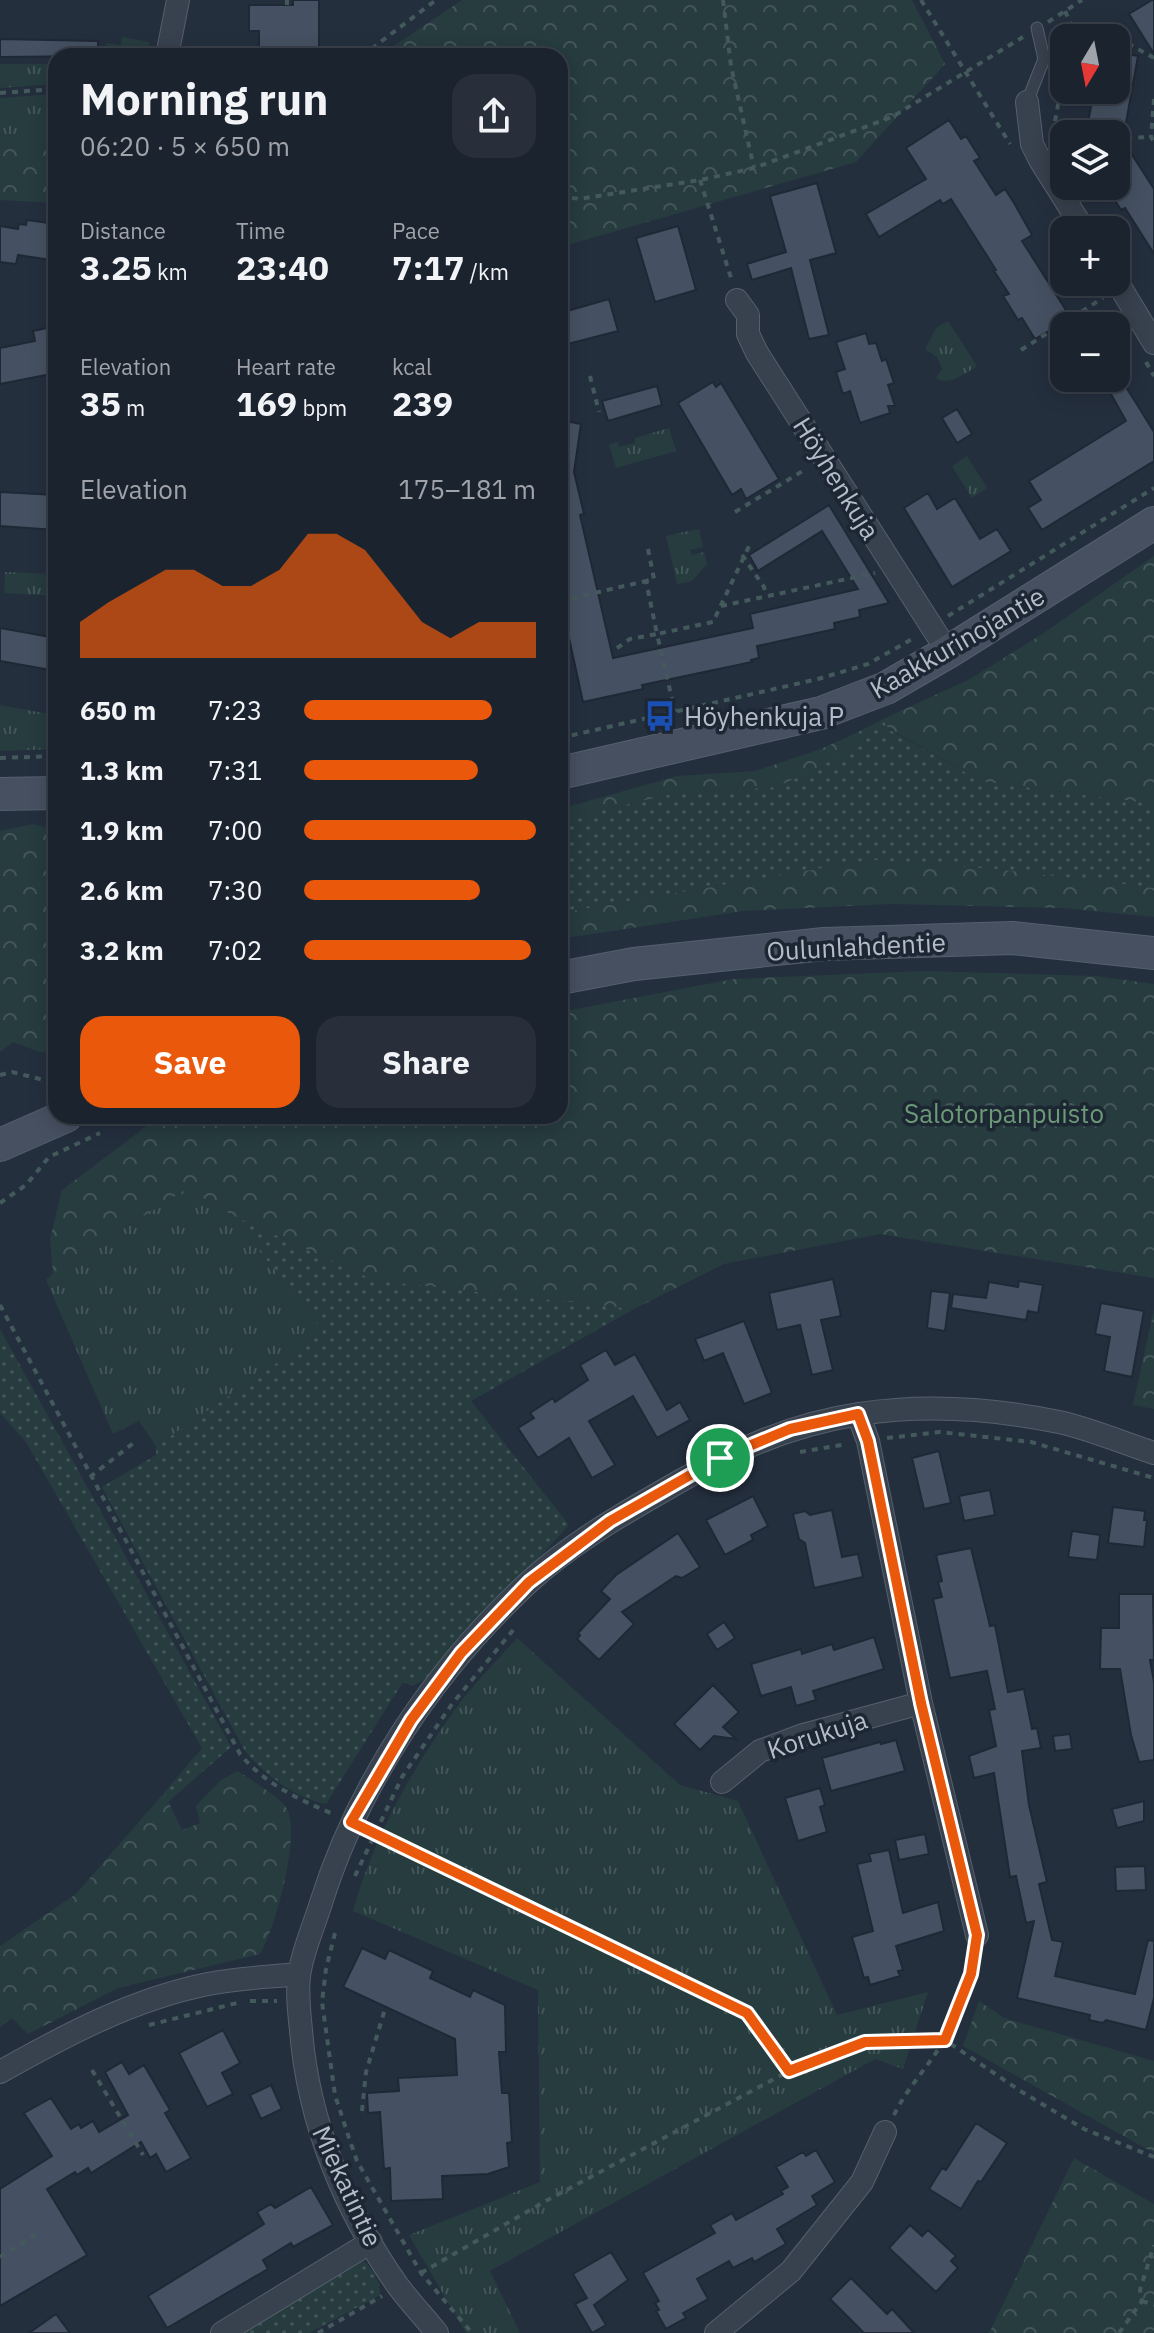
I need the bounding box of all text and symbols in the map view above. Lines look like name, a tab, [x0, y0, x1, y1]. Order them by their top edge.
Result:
north arrow	[1050, 24, 1130, 104]
map controls	[1050, 24, 1130, 392]
text: Morning run	[80, 70, 329, 127]
button: share	[452, 74, 536, 158]
button: layers	[1050, 120, 1130, 200]
text: 06:20 · 5 × 650 m	[80, 129, 290, 163]
text: Distance	[80, 216, 166, 245]
text: Time	[236, 216, 285, 245]
text: Pace	[392, 216, 440, 245]
button: +	[1050, 216, 1130, 296]
text: 3.25	[80, 245, 152, 289]
text: 23:40	[236, 245, 329, 289]
text: 7:17	[392, 245, 464, 289]
text: km	[152, 257, 188, 286]
text: /km	[464, 257, 509, 286]
button: −	[1050, 312, 1130, 392]
text: Elevation	[80, 352, 171, 381]
text: Heart rate	[236, 352, 336, 381]
text: kcal	[392, 352, 432, 381]
text: 35	[80, 381, 121, 425]
text: 169	[236, 381, 297, 425]
text: 239	[392, 381, 453, 425]
text: m	[121, 393, 145, 422]
text: bpm	[297, 393, 347, 422]
street label: Höyhenkuja	[786, 410, 888, 546]
text: Elevation	[80, 472, 188, 506]
text: 175–181 m	[398, 472, 536, 506]
street label: Kaakkurinojantie	[864, 578, 1050, 706]
text: 650 m	[80, 693, 156, 727]
text: 7:23	[208, 693, 262, 727]
bus stop icon: Höyhenkuja P	[643, 699, 677, 733]
place label: Höyhenkuja P	[684, 699, 844, 733]
text: 1.3 km	[80, 753, 164, 787]
text: 7:31	[208, 753, 262, 787]
text: 1.9 km	[80, 813, 164, 847]
text: 7:00	[208, 813, 262, 847]
text: 2.6 km	[80, 873, 164, 907]
text: 7:30	[208, 873, 262, 907]
street label: Oulunlahdentie	[765, 924, 947, 968]
text: 3.2 km	[80, 933, 164, 967]
text: 7:02	[208, 933, 262, 967]
button: Save	[80, 1016, 300, 1108]
button: Share	[316, 1016, 536, 1108]
park label: Salotorpanpuisto	[904, 1096, 1104, 1130]
pin	[686, 1424, 754, 1492]
icon: arrive	[698, 1436, 742, 1480]
street label: Korukuja	[763, 1702, 871, 1766]
street label: Miekatintie	[305, 2120, 391, 2252]

